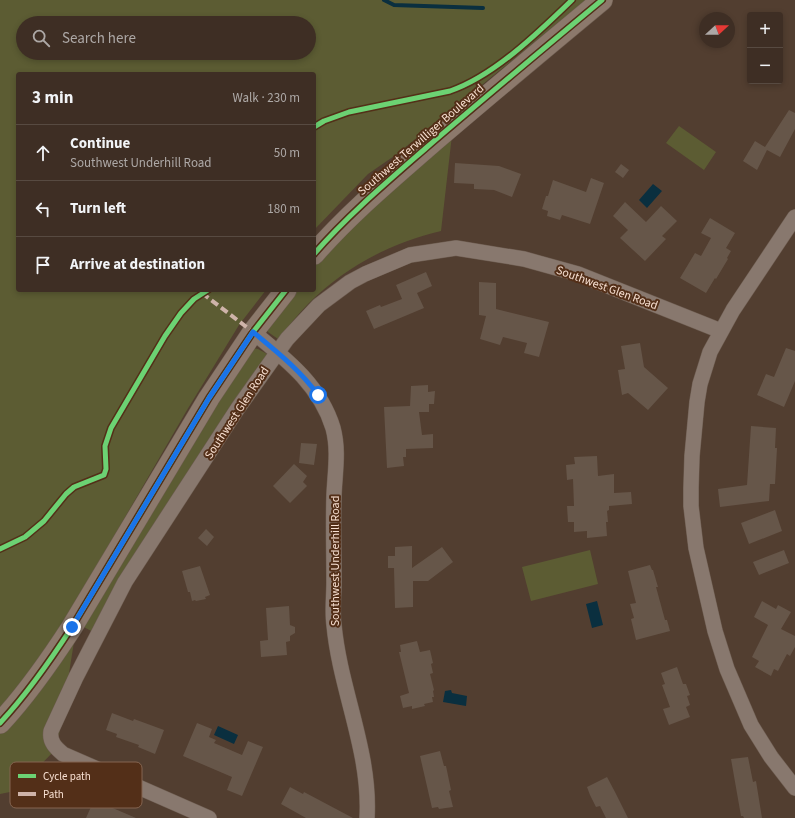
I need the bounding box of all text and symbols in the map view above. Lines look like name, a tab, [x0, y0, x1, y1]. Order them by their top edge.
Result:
north arrow	[699, 12, 735, 48]
map controls	[747, 12, 783, 84]
button: +	[747, 12, 783, 48]
search box	[16, 16, 316, 60]
icon: search	[30, 27, 52, 49]
text: Search here	[62, 28, 136, 49]
button: −	[747, 48, 783, 84]
street label: Southwest Terwilliger Boulevard	[354, 80, 488, 200]
text: 3 min	[32, 86, 73, 110]
text: Walk · 230 m	[232, 89, 300, 107]
text: Continue	[70, 133, 130, 154]
icon: ahead	[32, 142, 54, 164]
text: 50 m	[274, 144, 300, 162]
text: Southwest Underhill Road	[70, 154, 212, 172]
icon: left	[32, 198, 54, 220]
text: Turn left	[70, 198, 126, 219]
text: 180 m	[267, 200, 300, 218]
icon: arrive	[32, 254, 54, 276]
text: Arrive at destination	[70, 254, 205, 275]
street label: Southwest Glen Road	[554, 262, 660, 314]
street label: Southwest Glen Road	[201, 364, 273, 462]
route start	[309, 386, 327, 404]
street label: Southwest Underhill Road	[327, 496, 344, 626]
route end	[63, 618, 81, 636]
legend	[10, 762, 142, 808]
text: Cycle path	[43, 769, 91, 784]
text: Path	[43, 787, 64, 802]

